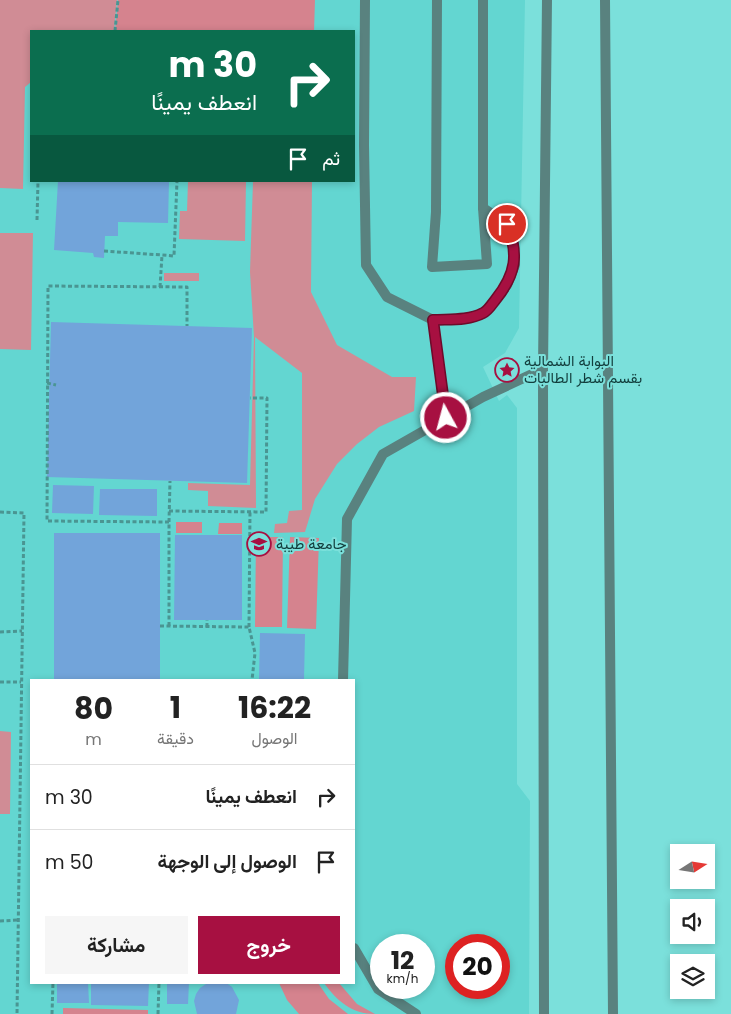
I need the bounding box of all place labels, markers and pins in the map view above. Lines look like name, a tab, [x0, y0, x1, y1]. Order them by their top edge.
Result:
pin	[486, 203, 528, 245]
place label: البوابة الشمالية بقسم شطر الطالبات	[524, 350, 642, 388]
place icon: البوابة الشمالية بقسم شطر الطالبات	[494, 357, 520, 383]
school or university icon: جامعة طيبة	[246, 531, 272, 557]
place label: جامعة طيبة	[276, 533, 347, 554]

